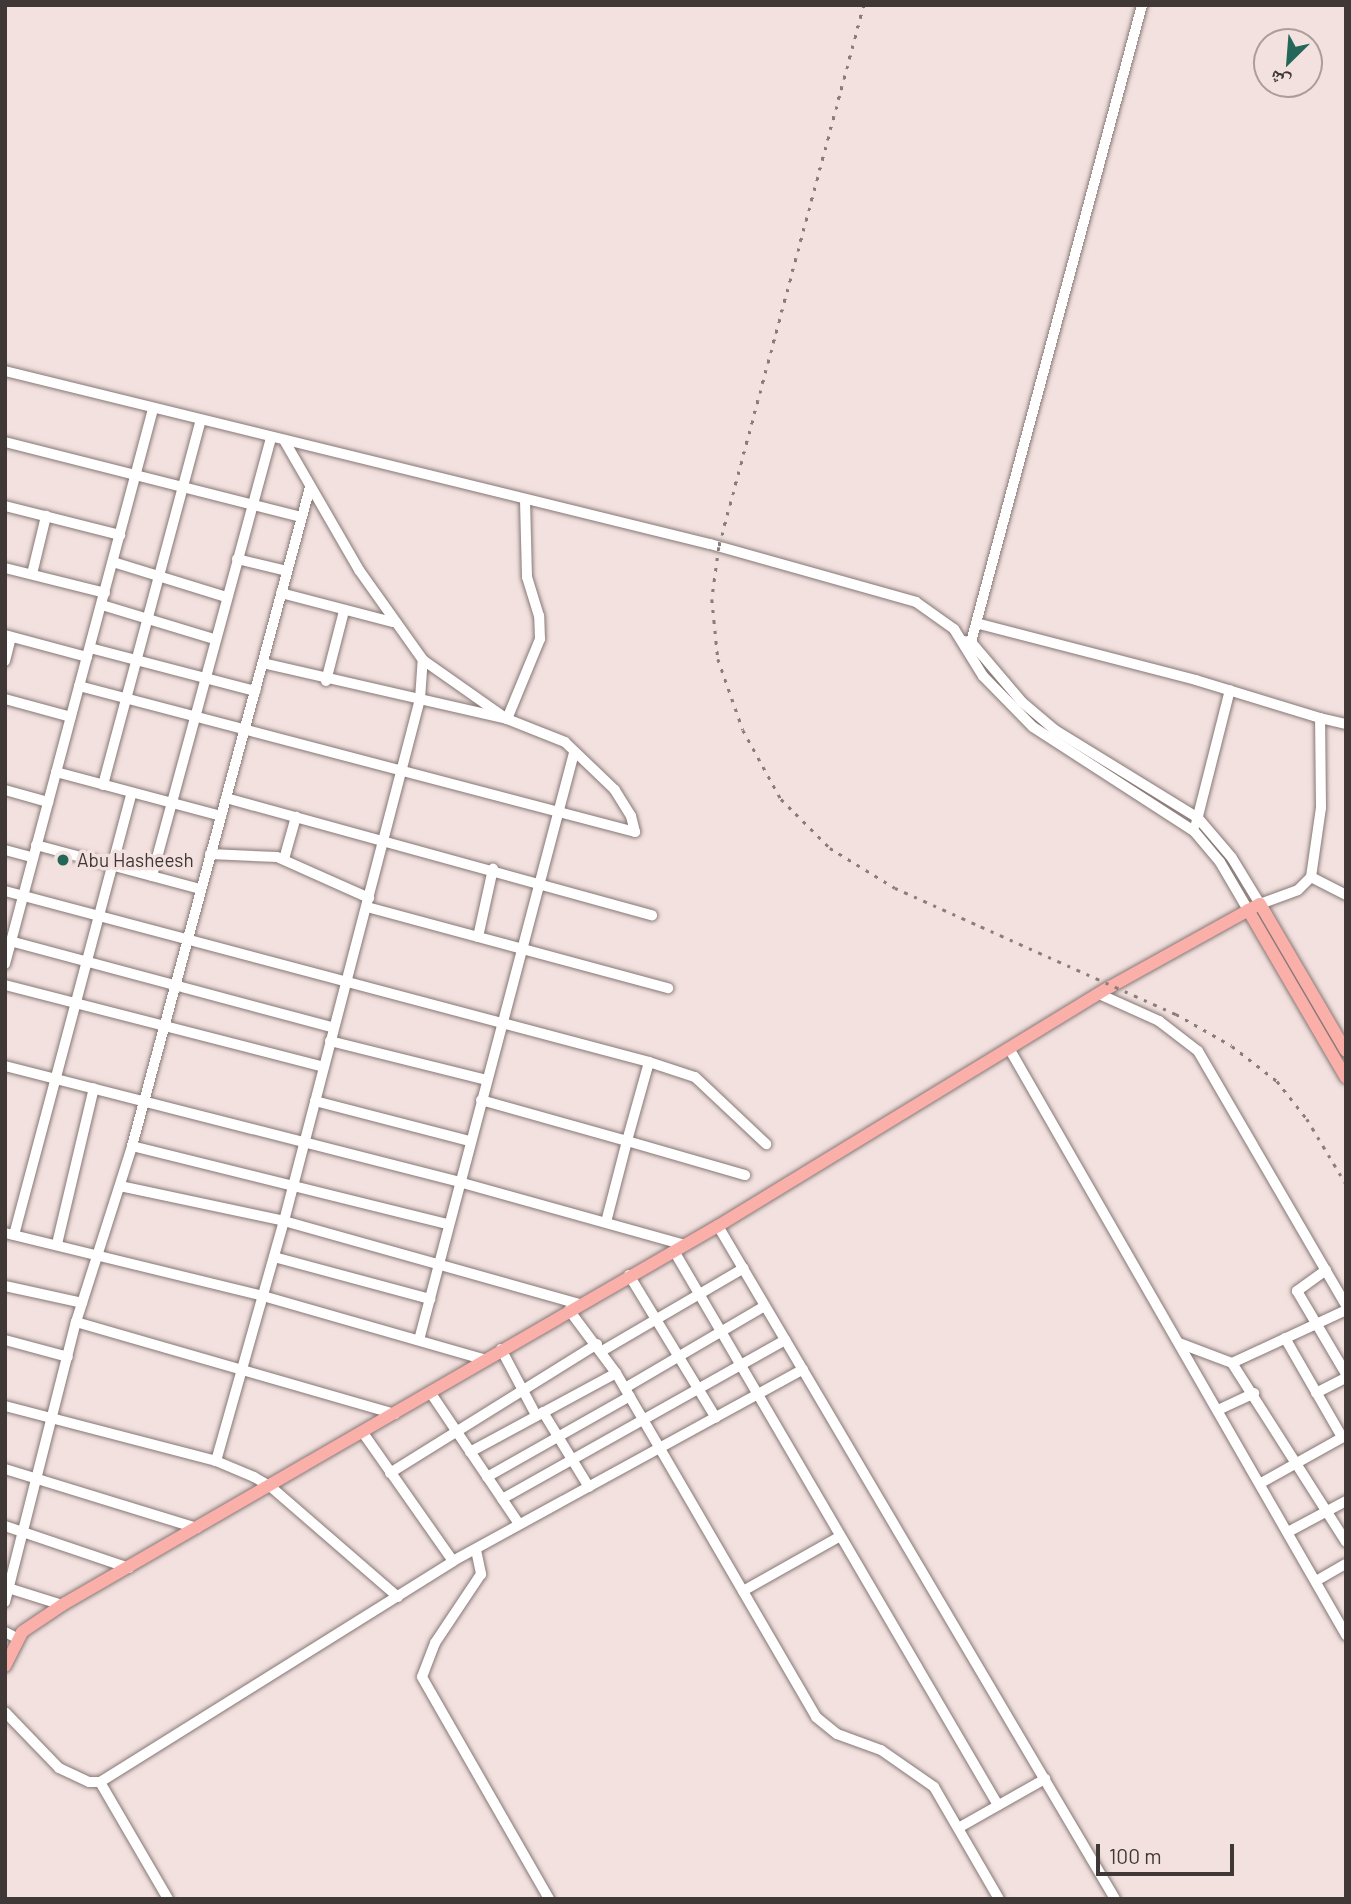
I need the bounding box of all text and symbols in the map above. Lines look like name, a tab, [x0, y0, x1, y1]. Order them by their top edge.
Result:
north arrow	[1253, 28, 1323, 98]
text: ش	[1266, 66, 1294, 95]
place label: Abu Hasheesh	[77, 849, 194, 871]
marker: Abu Hasheesh	[55, 852, 71, 868]
scale bar	[1099, 1830, 1237, 1874]
text: 100 m	[1109, 1843, 1162, 1868]

